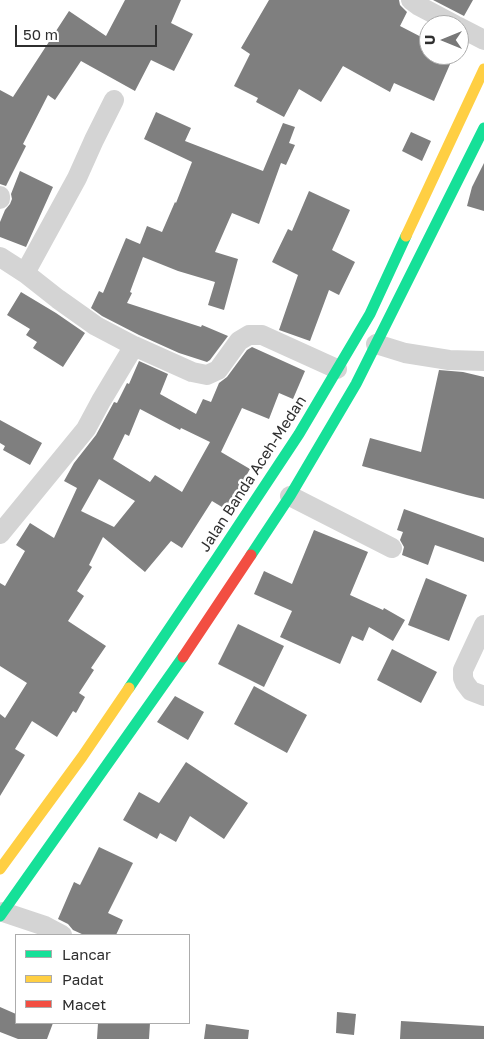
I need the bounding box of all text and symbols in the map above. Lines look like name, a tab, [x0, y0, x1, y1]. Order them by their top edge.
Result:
scale bar	[18, 15, 160, 47]
north arrow	[419, 15, 469, 65]
text: 50 m	[23, 25, 58, 43]
text: U	[421, 35, 438, 45]
street label: Jalan Banda Aceh-Medan	[196, 393, 310, 555]
legend	[15, 934, 190, 1024]
text: Lancar	[62, 945, 111, 963]
text: Padat	[62, 970, 104, 988]
text: Macet	[62, 995, 106, 1013]

